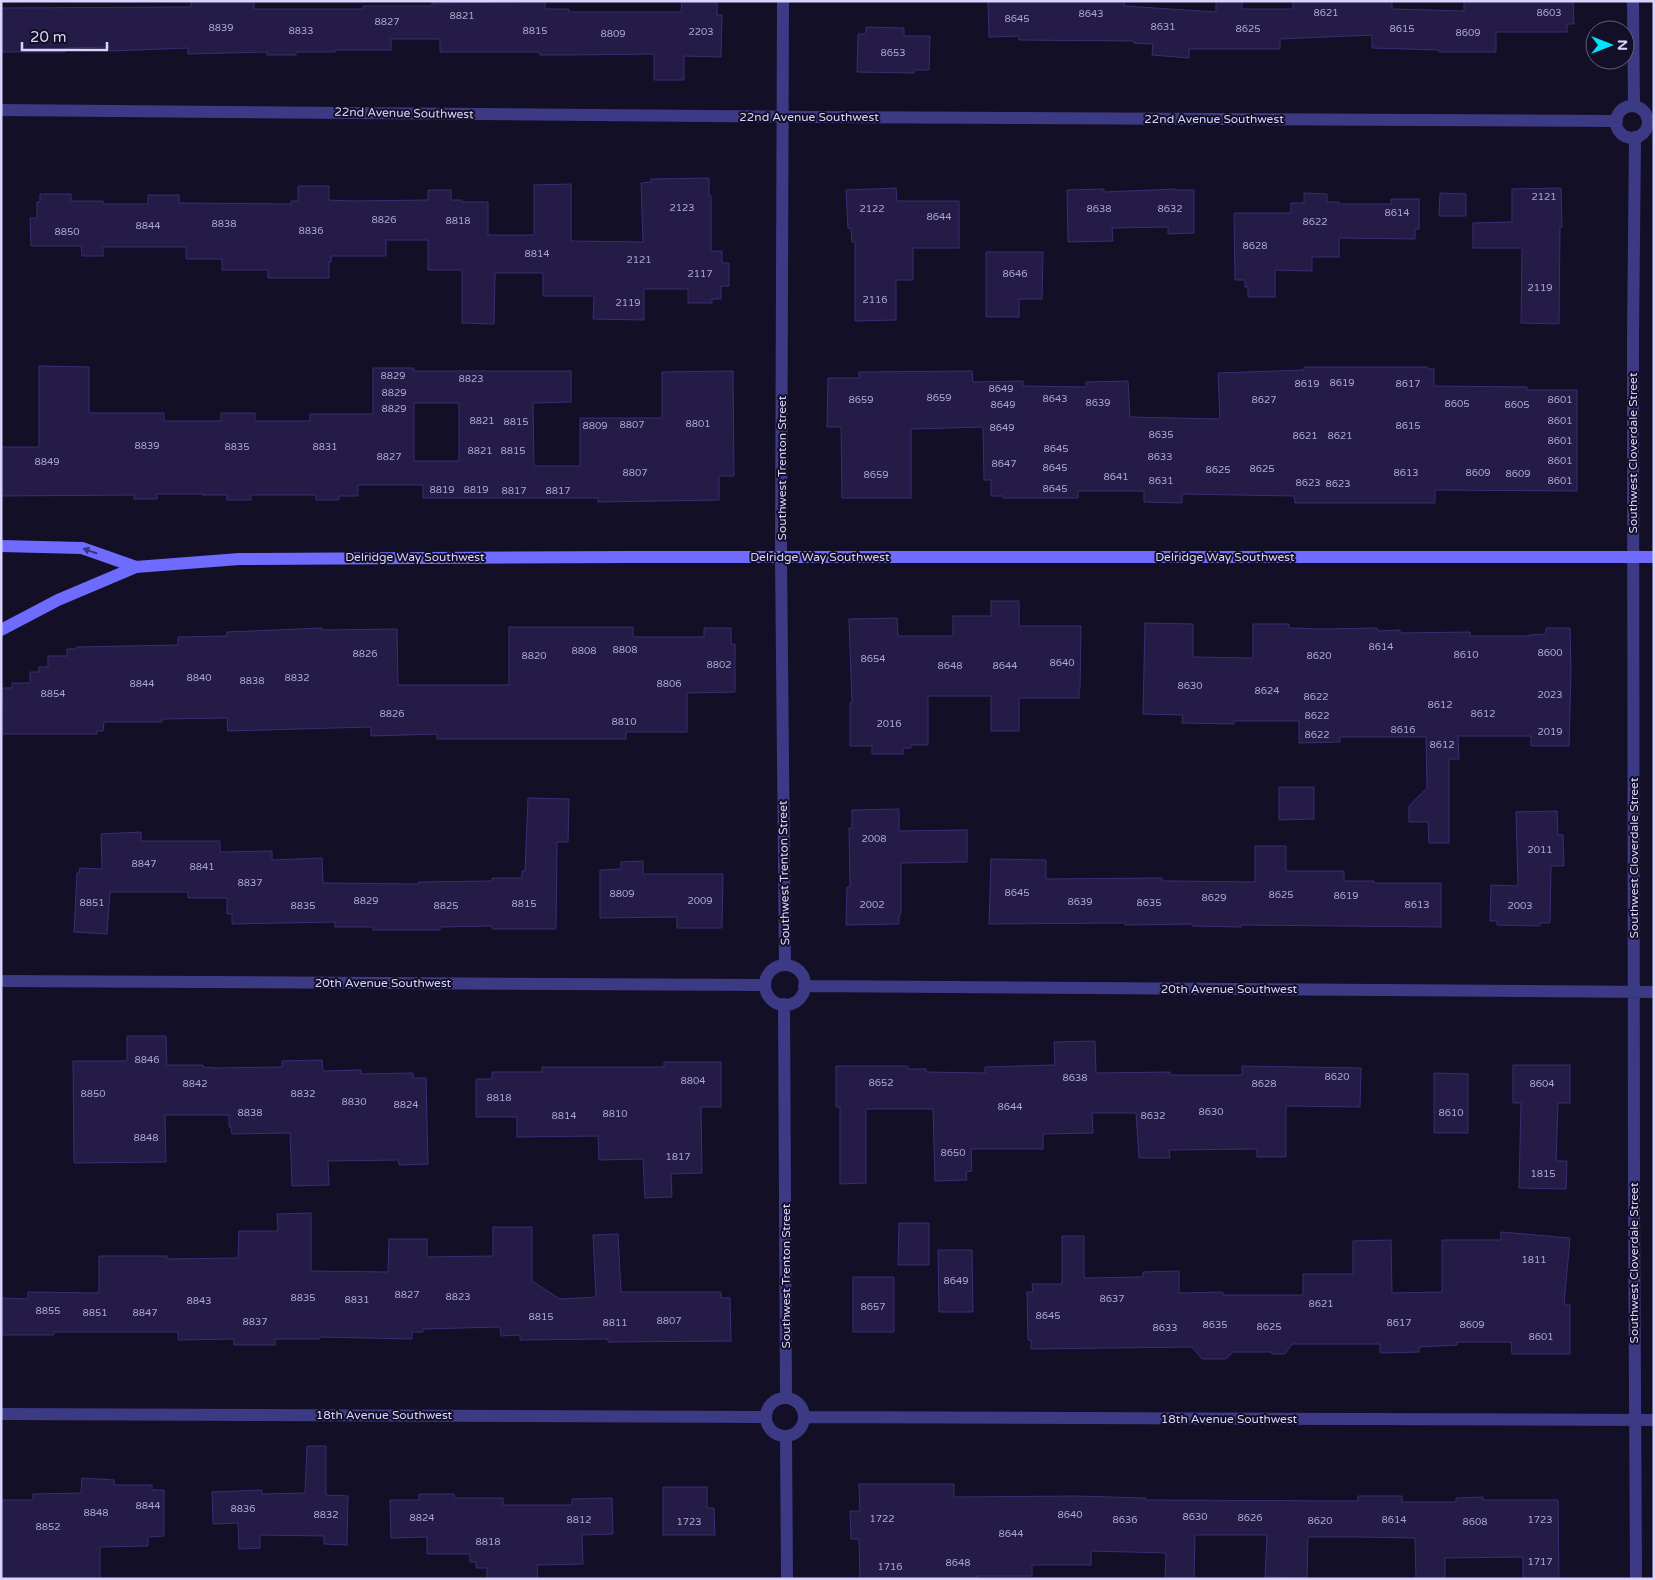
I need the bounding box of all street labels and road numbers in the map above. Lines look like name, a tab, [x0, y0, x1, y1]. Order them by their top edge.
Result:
street label: 22nd Avenue Southwest	[334, 105, 474, 121]
street label: 22nd Avenue Southwest	[739, 110, 879, 124]
street label: 22nd Avenue Southwest	[1144, 112, 1284, 126]
street label: Southwest Cloverdale Street	[1626, 372, 1640, 533]
street label: Southwest Trenton Street	[775, 395, 789, 540]
street label: Delridge Way Southwest	[345, 550, 485, 564]
street label: Delridge Way Southwest	[750, 550, 890, 564]
street label: Delridge Way Southwest	[1155, 550, 1295, 564]
street label: Southwest Cloverdale Street	[1627, 777, 1641, 938]
street label: Southwest Trenton Street	[776, 800, 792, 946]
street label: 20th Avenue Southwest	[315, 976, 452, 990]
street label: 20th Avenue Southwest	[1161, 982, 1298, 996]
street label: Southwest Cloverdale Street	[1627, 1182, 1641, 1343]
street label: Southwest Trenton Street	[779, 1203, 793, 1348]
street label: 18th Avenue Southwest	[316, 1408, 453, 1422]
street label: 18th Avenue Southwest	[1161, 1412, 1298, 1426]

